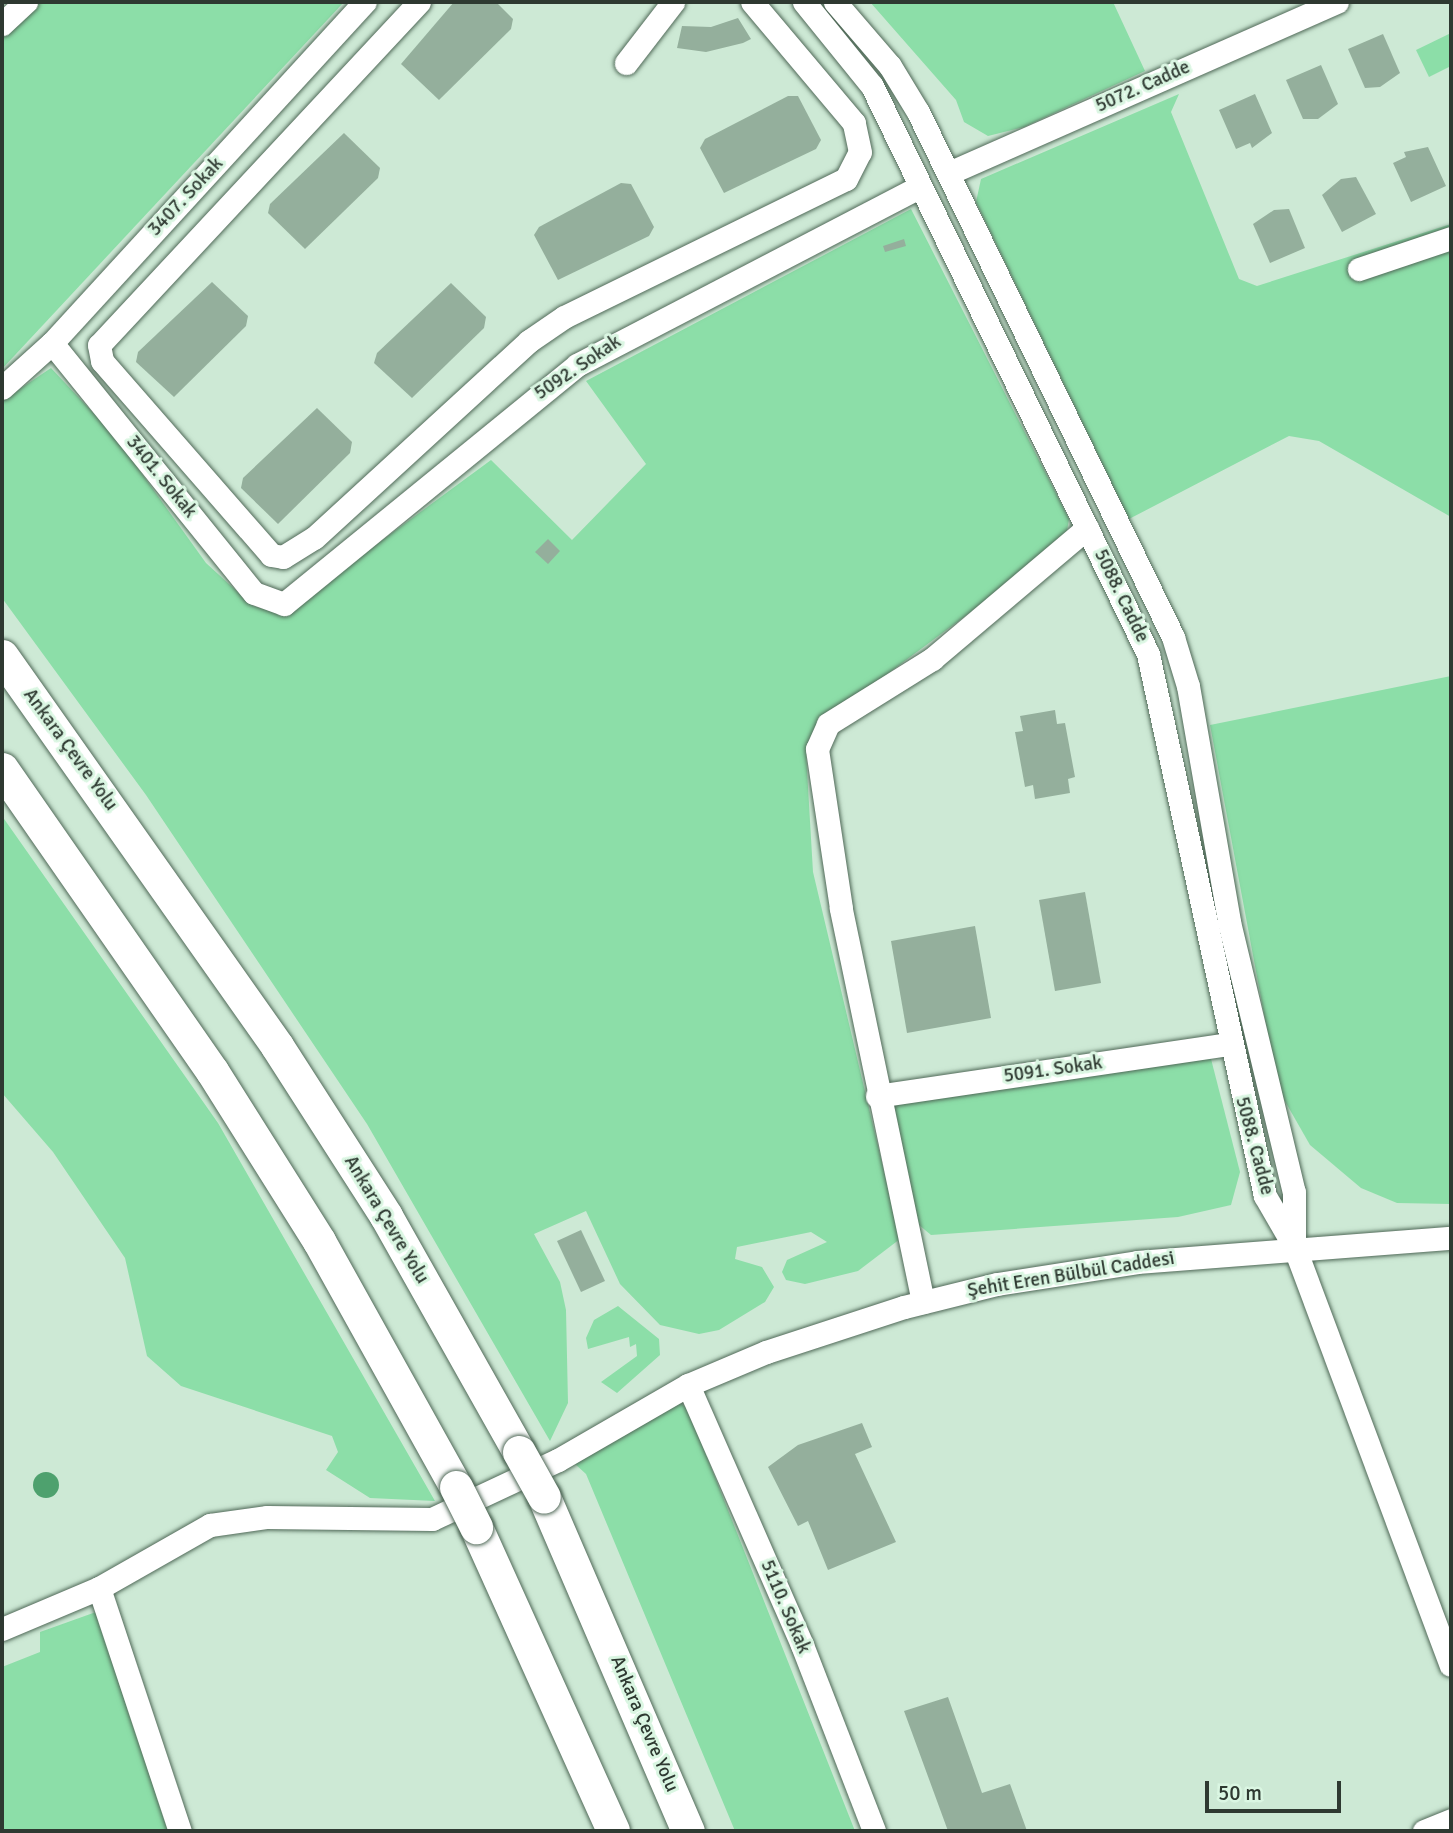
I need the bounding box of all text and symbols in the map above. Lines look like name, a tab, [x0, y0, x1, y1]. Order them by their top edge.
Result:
street label: 5072. Cadde	[1092, 56, 1194, 118]
street label: 3407. Sokak	[144, 153, 228, 241]
street label: 5092. Sokak	[530, 331, 626, 405]
street label: 3401. Sokak	[121, 431, 201, 523]
street label: 5088. Cadde	[1089, 546, 1153, 646]
street label: Ankara Çevre Yolu	[18, 684, 122, 816]
street label: 5091. Sokak	[1002, 1052, 1104, 1088]
street label: 5088. Cadde	[1230, 1094, 1278, 1198]
street label: Ankara Çevre Yolu	[339, 1152, 433, 1288]
street label: Şehit Eren Bülbül Caddesi	[966, 1247, 1176, 1303]
street label: 5110. Sokak	[755, 1557, 815, 1657]
street label: Ankara Çevre Yolu	[605, 1653, 683, 1795]
scale bar	[1208, 1766, 1344, 1810]
text: 50 m	[1218, 1780, 1262, 1806]

